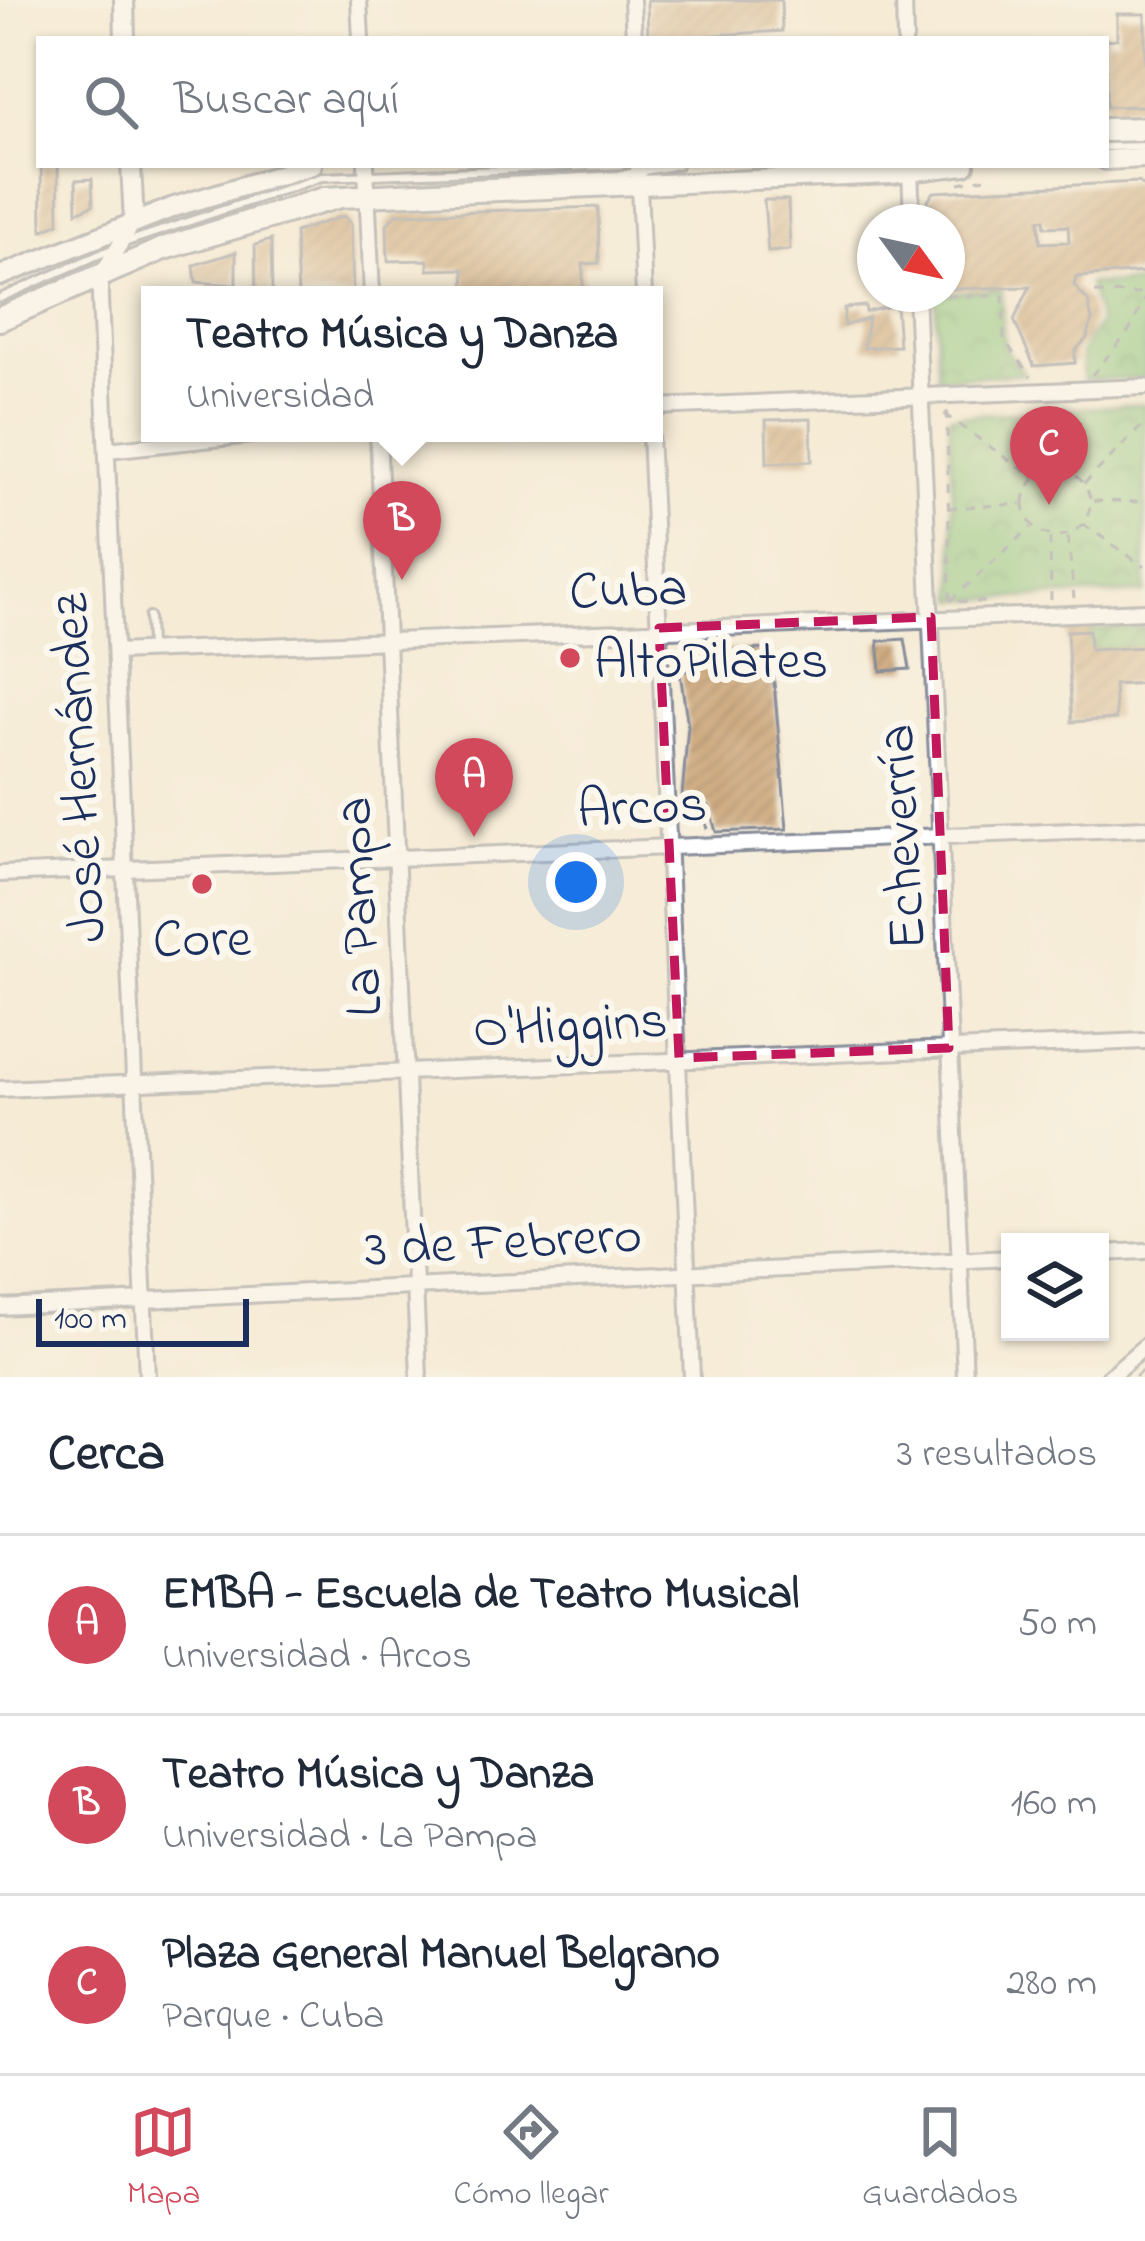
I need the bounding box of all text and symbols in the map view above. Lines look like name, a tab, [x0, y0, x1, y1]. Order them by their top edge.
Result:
search box	[36, 36, 1109, 168]
icon: search	[78, 69, 144, 135]
text: Buscar aquí	[174, 69, 399, 135]
north arrow	[857, 204, 965, 312]
popup	[141, 286, 663, 442]
text: Teatro Música y Danza	[186, 303, 618, 369]
text: Universidad	[186, 369, 374, 426]
pin: C	[1010, 406, 1088, 505]
pin: B	[363, 481, 441, 580]
street label: Cuba	[568, 552, 689, 634]
street label: José Hernández	[34, 591, 130, 944]
place label: AltoPilates	[594, 625, 828, 703]
marker: AltoPilates	[557, 645, 583, 671]
street label: Echeverría	[860, 722, 950, 951]
pin: A	[435, 738, 513, 837]
street label: Arcos	[576, 768, 709, 852]
street label: La Pampa	[317, 795, 407, 1019]
your location	[546, 852, 606, 912]
marker: Core	[189, 871, 215, 897]
place label: Core	[153, 903, 252, 981]
street label: O'Higgins	[471, 984, 670, 1073]
street label: 3 de Febrero	[363, 1199, 644, 1291]
map controls	[1001, 1233, 1109, 1341]
button: layers	[1001, 1233, 1109, 1341]
scale bar	[36, 1293, 249, 1346]
text: 100 m	[54, 1296, 127, 1344]
text: Cerca	[48, 1418, 165, 1493]
text: 3 resultados	[897, 1427, 1097, 1484]
text: EMBA - Escuela de Teatro Musical	[162, 1563, 799, 1629]
text: A	[75, 1596, 99, 1653]
text: 50 m	[1018, 1596, 1097, 1653]
text: Universidad · Arcos	[162, 1629, 472, 1686]
text: Teatro Música y Danza	[162, 1743, 594, 1809]
text: B	[74, 1776, 100, 1833]
text: 160 m	[1011, 1776, 1097, 1833]
text: Universidad · La Pampa	[162, 1809, 537, 1866]
text: Plaza General Manuel Belgrano	[162, 1923, 720, 1989]
text: C	[76, 1956, 98, 2013]
text: 280 m	[1006, 1956, 1097, 2013]
text: Parque · Cuba	[162, 1989, 384, 2046]
tab: Mapa	[127, 2099, 200, 2219]
tab: Cómo llegar	[454, 2099, 609, 2219]
tab: Guardados	[862, 2099, 1018, 2219]

